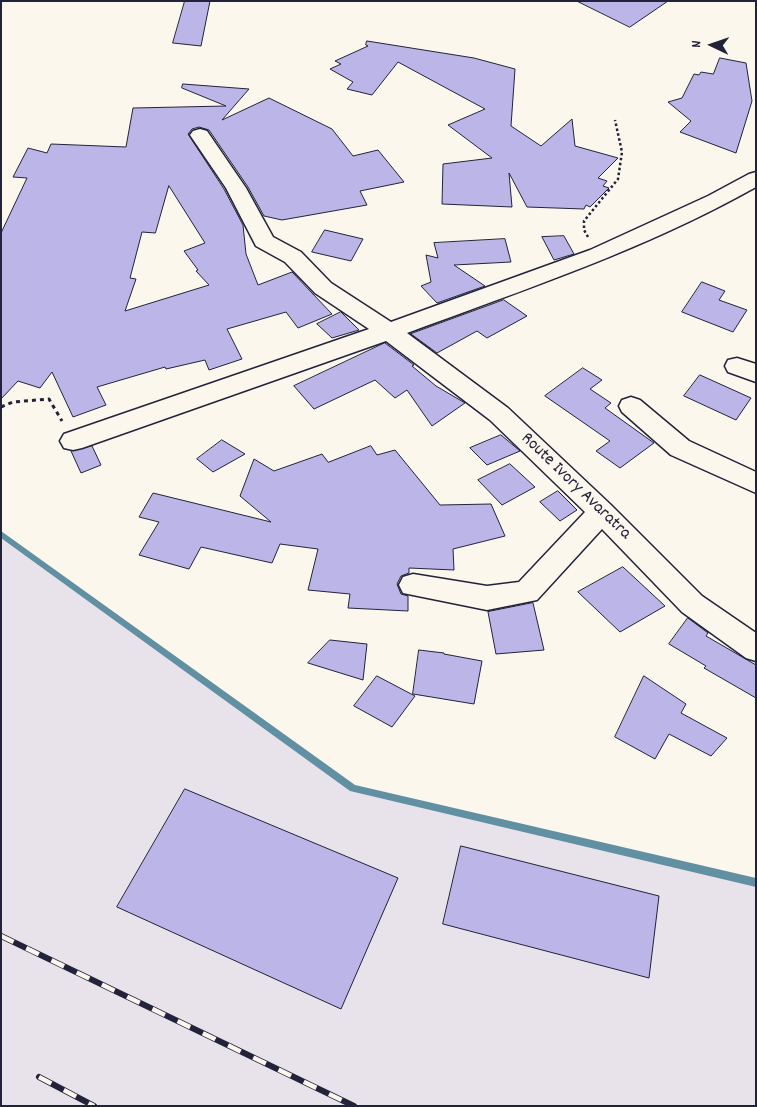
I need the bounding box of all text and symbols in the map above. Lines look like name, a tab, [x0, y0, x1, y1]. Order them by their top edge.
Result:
north arrow	[687, 20, 737, 70]
text: N	[687, 40, 707, 48]
street label: Route Ivory Avaratra	[515, 429, 635, 545]

